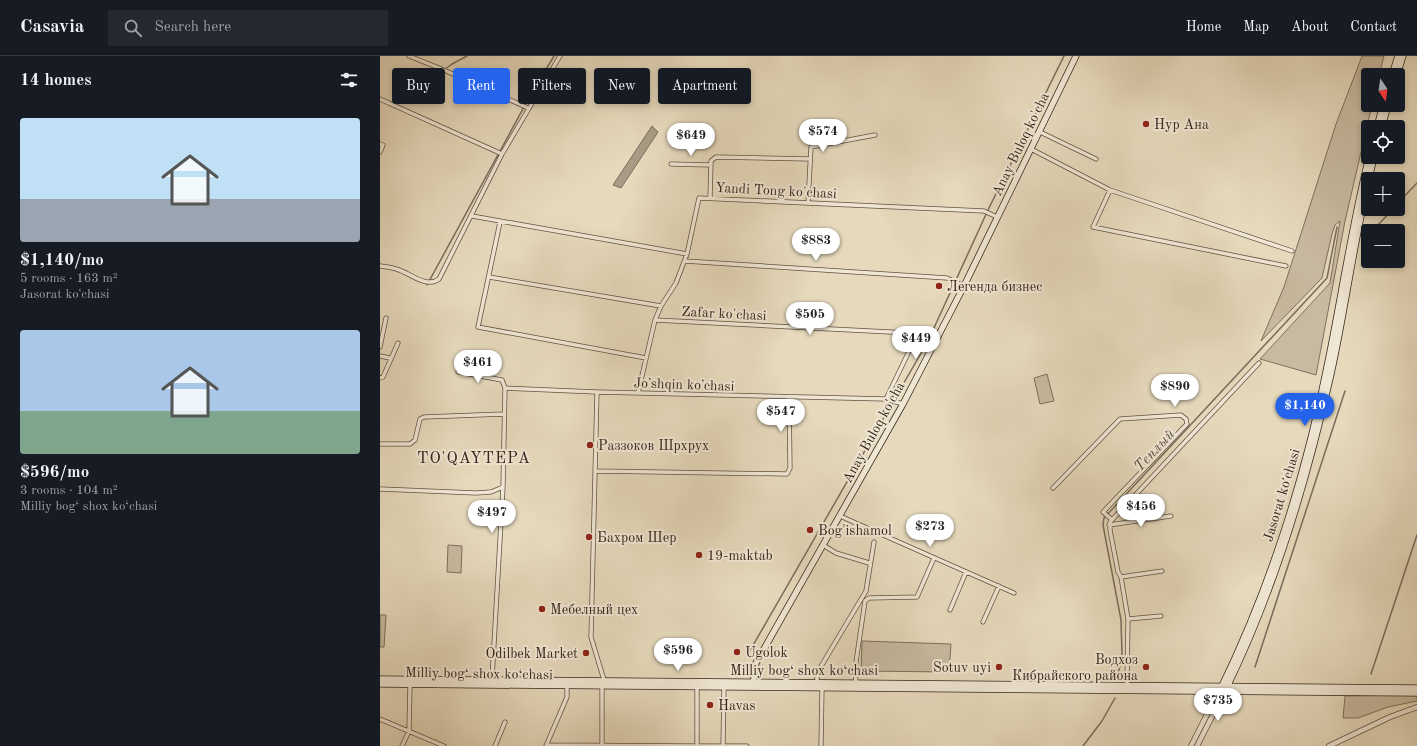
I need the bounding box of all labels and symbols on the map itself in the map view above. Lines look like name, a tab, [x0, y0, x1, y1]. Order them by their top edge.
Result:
north arrow	[1361, 68, 1405, 112]
street label: Anay Buloq ko'cha	[990, 90, 1052, 198]
place label: Нур Ана	[1154, 118, 1209, 132]
pin: $574	[799, 119, 847, 153]
marker: Нур Ана	[1141, 119, 1151, 129]
pin: $649	[667, 123, 715, 157]
street label: Yandi Tong ko'chasi	[715, 181, 837, 201]
pin: $883	[792, 228, 840, 262]
place label: Легенда бизнес	[947, 280, 1042, 294]
marker: Легенда бизнес	[934, 281, 944, 291]
pin: $505	[786, 302, 834, 336]
street label: Zafar ko'chasi	[681, 305, 767, 323]
pin: $449	[892, 326, 940, 360]
pin: $461	[454, 350, 502, 384]
pin: $890	[1151, 374, 1199, 408]
street label: Joʼshqin koʼchasi	[633, 376, 735, 394]
street label: Anay Buloq ko'cha	[840, 379, 908, 485]
pin: $1,140	[1272, 393, 1338, 427]
pin: $547	[757, 399, 805, 433]
water label: Теплый	[1132, 427, 1178, 475]
place label: Раззоков Шрхрух	[598, 439, 709, 453]
marker: Раззоков Шрхрух	[585, 440, 595, 450]
street label: Jasorat koʻchasi	[1260, 447, 1303, 543]
district label: TO'QAYTEPA	[417, 451, 531, 467]
pin: $456	[1117, 494, 1165, 528]
pin: $497	[468, 500, 516, 534]
pin: $273	[906, 514, 954, 548]
place label: Bog'ishamol	[818, 524, 892, 538]
marker: Bog'ishamol	[805, 525, 815, 535]
place label: Бахром Шер	[597, 531, 676, 545]
marker: Бахром Шер	[584, 532, 594, 542]
place label: 19-maktab	[707, 549, 773, 563]
marker: 19-maktab	[694, 550, 704, 560]
place label: Мебелный цех	[550, 603, 638, 617]
marker: Мебелный цех	[537, 604, 547, 614]
pin: $596	[654, 638, 702, 672]
place label: Ugolok	[745, 646, 788, 660]
place label: Odilbek Market	[486, 647, 578, 661]
marker: Ugolok	[732, 647, 742, 657]
marker: Odilbek Market	[581, 648, 591, 658]
place label: Водхоз Кибрайского района	[1012, 653, 1138, 683]
place label: Sotuv uyi	[933, 661, 991, 675]
marker: Sotuv uyi	[994, 662, 1004, 672]
marker: Водхоз Кибрайского района	[1141, 662, 1151, 672]
street label: Milliy bog‘ shox ko‘chasi	[730, 664, 878, 678]
street label: Milliy bog‘ shox ko‘chasi	[405, 666, 553, 682]
pin: $735	[1194, 688, 1242, 722]
place label: Havas	[718, 699, 755, 713]
marker: Havas	[705, 700, 715, 710]

